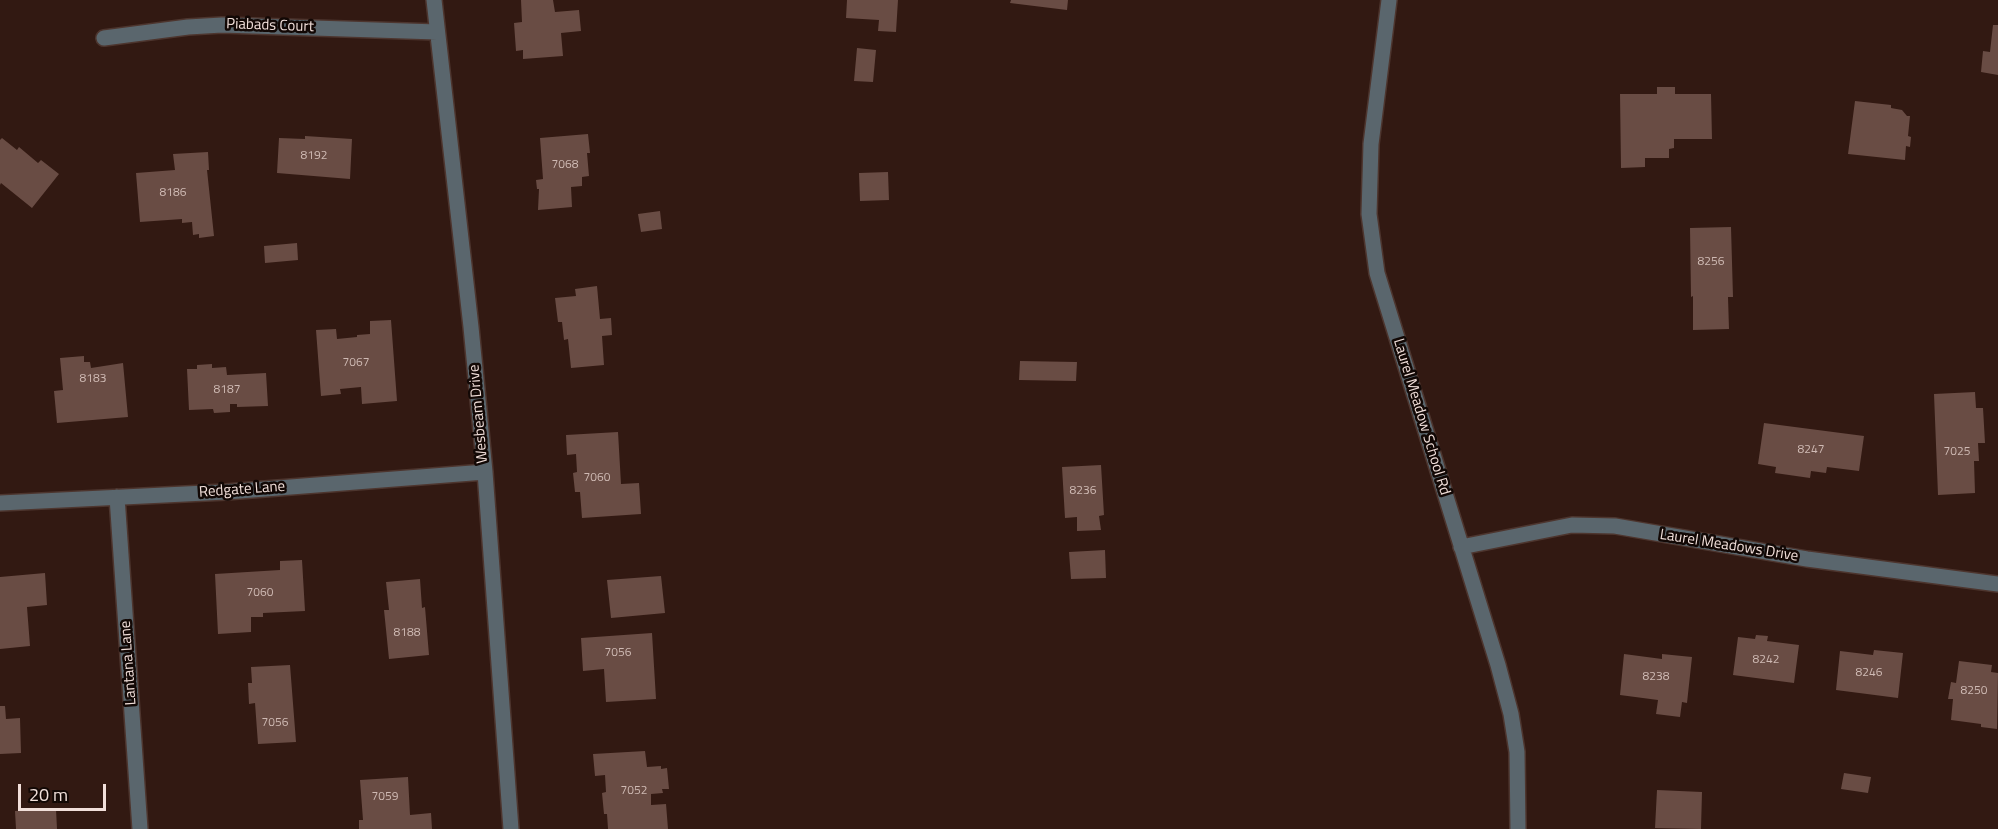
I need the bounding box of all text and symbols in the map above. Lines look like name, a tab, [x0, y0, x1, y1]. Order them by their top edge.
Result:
street label: Piabads Court	[226, 15, 314, 37]
house number: 8192	[301, 149, 327, 163]
house number: 7068	[552, 158, 578, 172]
house number: 8186	[160, 186, 186, 200]
house number: 8256	[1698, 255, 1724, 269]
street label: Laurel Meadow School Rd	[1389, 337, 1453, 497]
house number: 7067	[343, 356, 369, 370]
street label: Wesbeam Drive	[466, 364, 492, 464]
house number: 8183	[80, 372, 106, 386]
house number: 8187	[214, 383, 240, 397]
house number: 8247	[1798, 443, 1824, 457]
house number: 7025	[1944, 445, 1970, 459]
house number: 7060	[584, 471, 610, 485]
street label: Redgate Lane	[198, 478, 286, 502]
house number: 8236	[1070, 484, 1096, 498]
street label: Laurel Meadows Drive	[1659, 526, 1799, 566]
house number: 7060	[247, 586, 273, 600]
street label: Lantana Lane	[117, 620, 141, 706]
house number: 8188	[394, 626, 420, 640]
house number: 7056	[605, 646, 631, 660]
house number: 8242	[1753, 653, 1779, 667]
house number: 8246	[1856, 666, 1882, 680]
house number: 8238	[1643, 670, 1669, 684]
house number: 8250	[1961, 684, 1987, 698]
house number: 7056	[262, 716, 288, 730]
scale bar	[21, 772, 110, 810]
text: 20 m	[29, 781, 68, 808]
house number: 7052	[621, 784, 647, 798]
house number: 7059	[372, 790, 398, 804]

